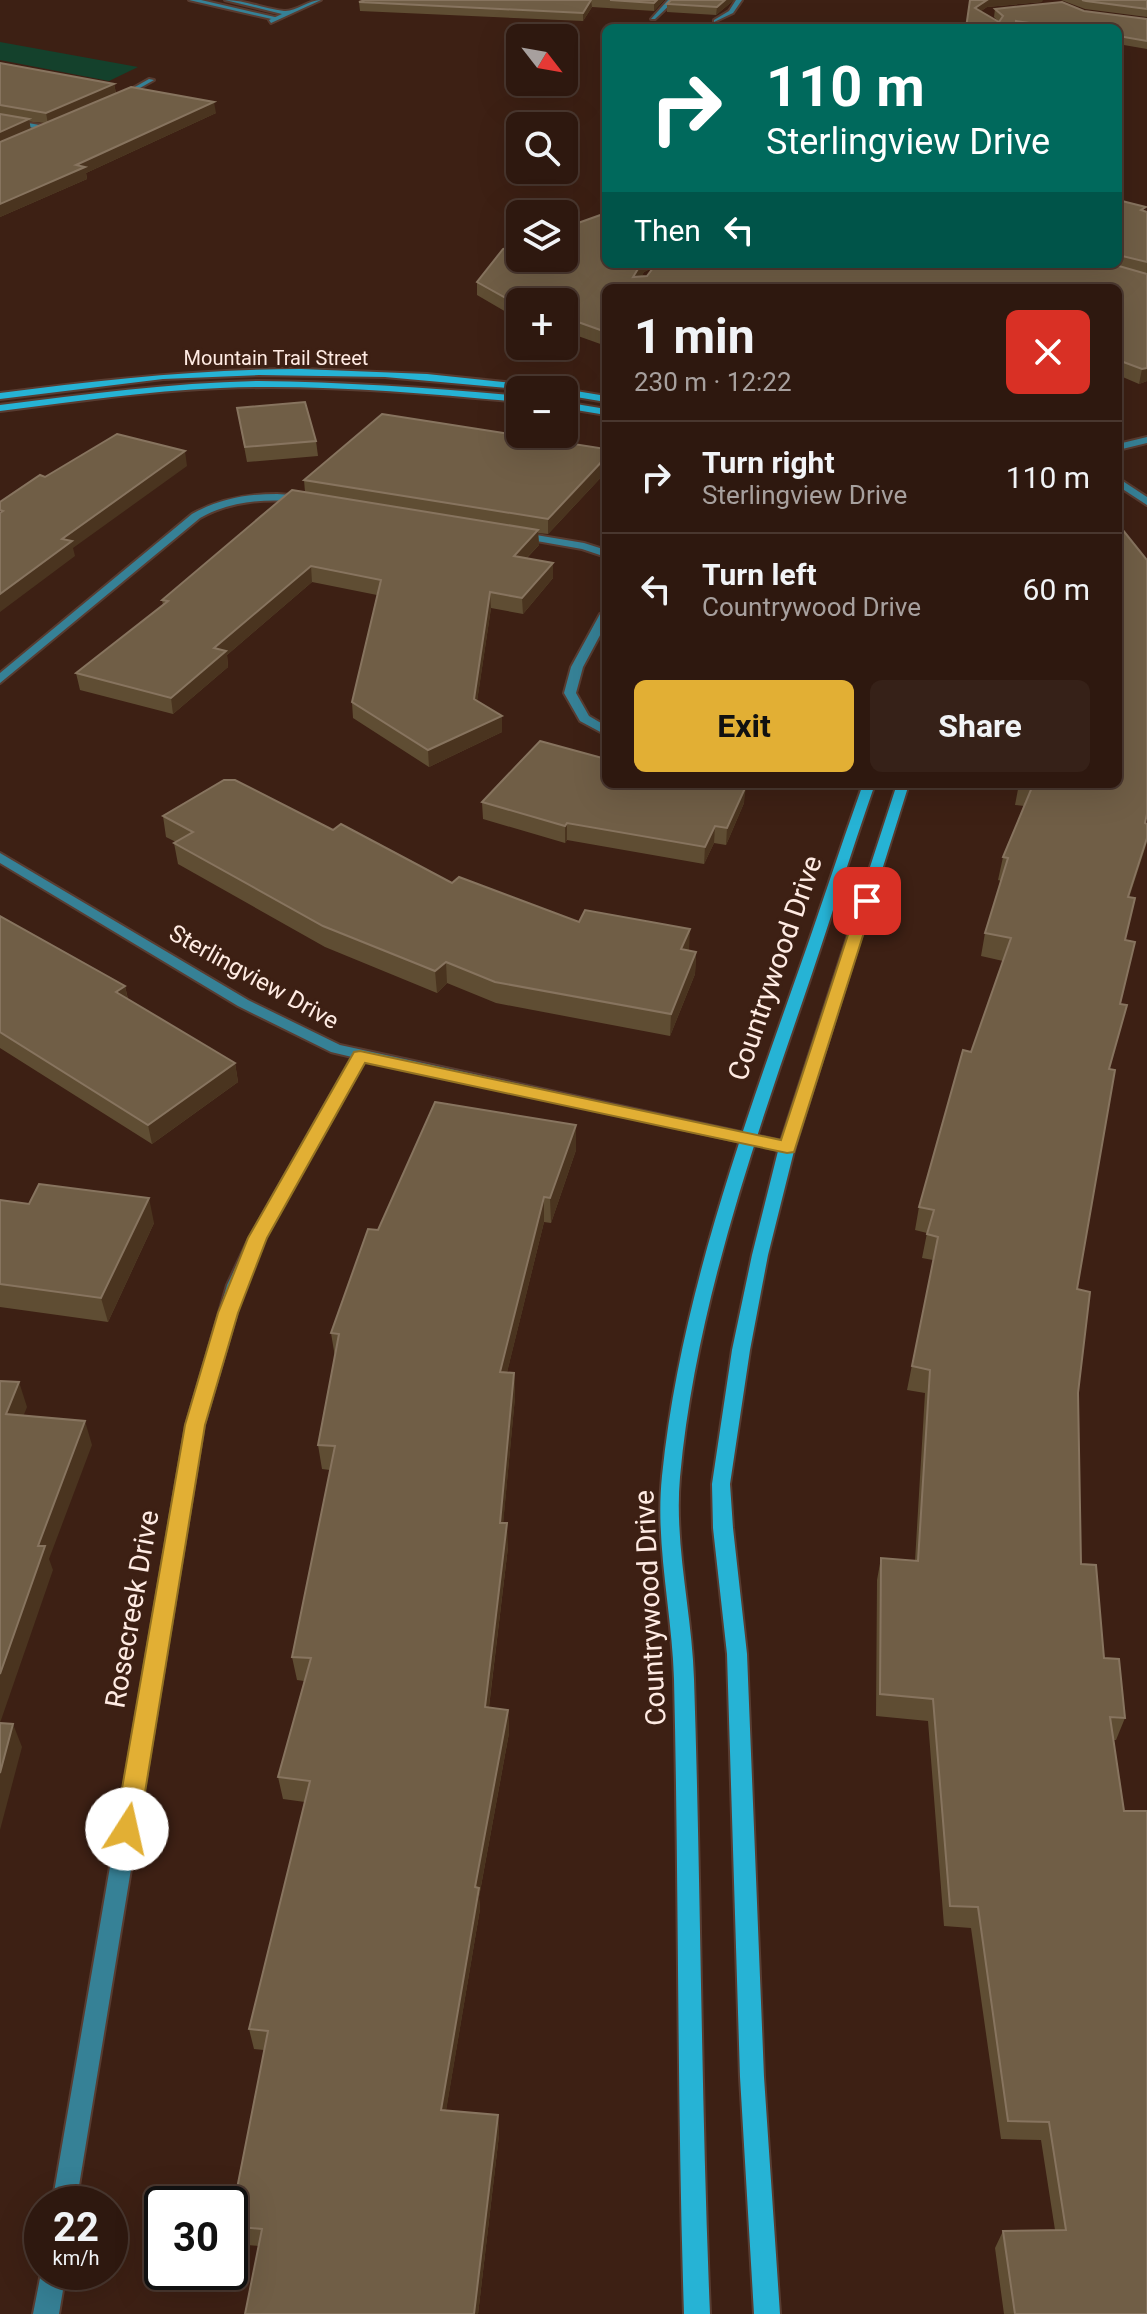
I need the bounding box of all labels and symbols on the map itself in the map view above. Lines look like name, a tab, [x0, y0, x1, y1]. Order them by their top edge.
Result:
north arrow	[506, 24, 578, 96]
street label: Mountain Trail Street	[184, 346, 368, 370]
street label: Countrywood Drive	[721, 851, 829, 1085]
pin	[833, 867, 901, 935]
street label: Sterlingview Drive	[164, 919, 344, 1035]
street label: Countrywood Drive	[627, 1489, 673, 1727]
street label: Rosecreek Drive	[98, 1508, 166, 1710]
position arrow	[85, 1787, 169, 1871]
speed limit sign: 30	[144, 2186, 248, 2290]

